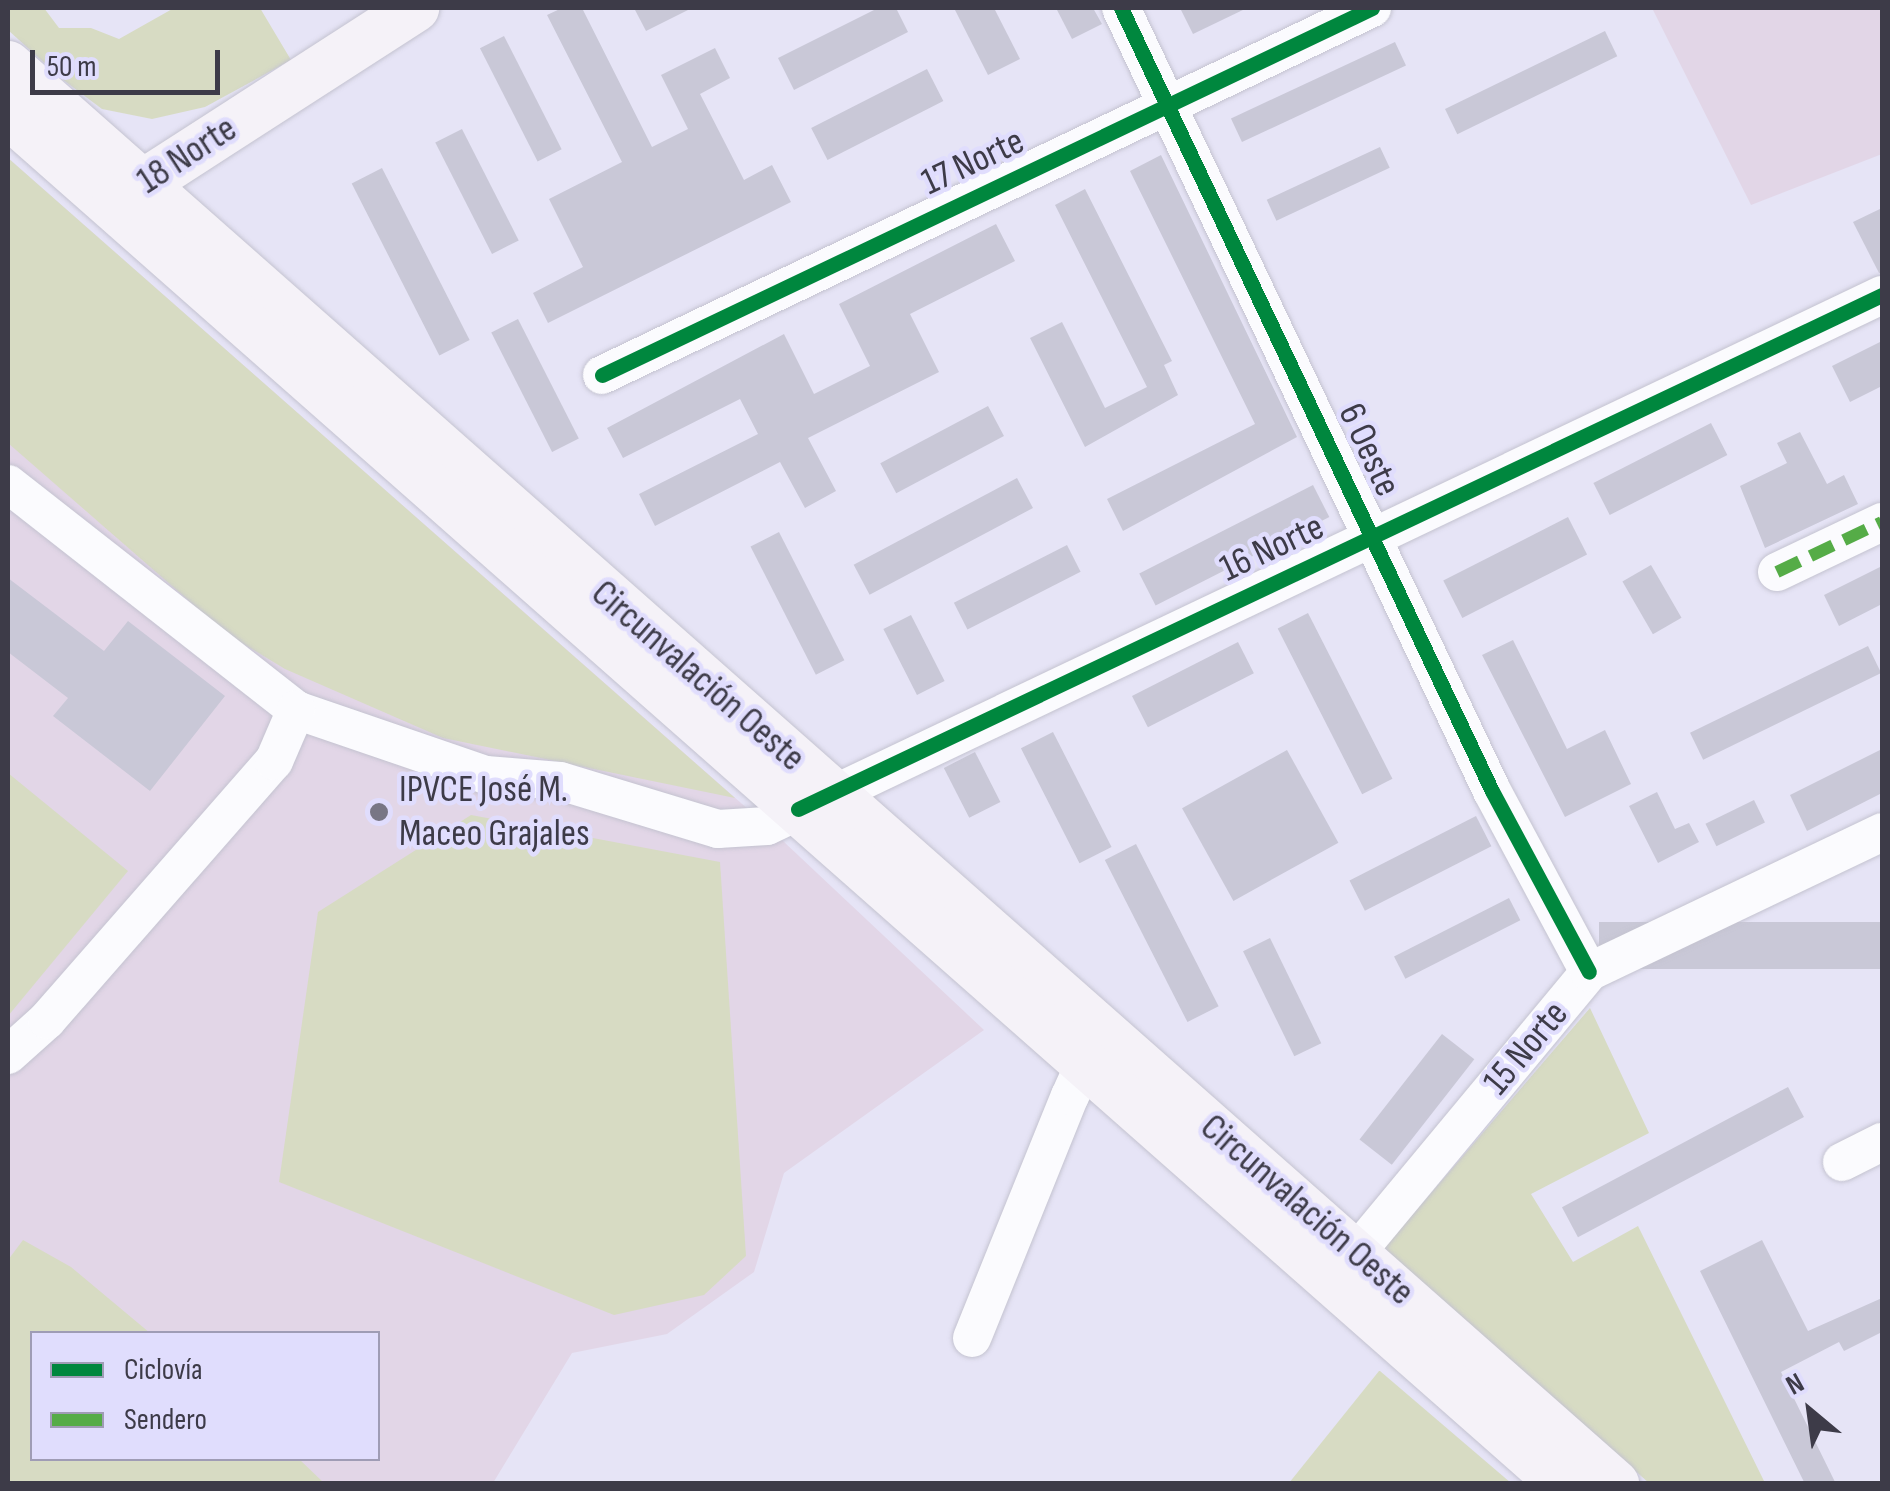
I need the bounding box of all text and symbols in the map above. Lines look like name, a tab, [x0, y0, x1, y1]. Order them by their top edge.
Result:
scale bar	[35, 30, 225, 92]
text: 50 m	[47, 49, 96, 85]
street label: 18 Norte	[129, 106, 245, 204]
street label: 17 Norte	[915, 119, 1031, 205]
street label: 6 Oeste	[1328, 396, 1410, 504]
street label: 16 Norte	[1213, 504, 1331, 592]
street label: Circunvalación Oeste	[582, 571, 814, 781]
place label: IPVCE José M. Maceo Grajales	[399, 767, 590, 856]
marker: IPVCE José M. Maceo Grajales	[368, 801, 390, 823]
street label: 15 Norte	[1474, 992, 1578, 1104]
street label: Circunvalación Oeste	[1191, 1105, 1423, 1315]
legend	[30, 1331, 380, 1461]
text: Ciclovía	[124, 1352, 203, 1388]
north arrow	[1760, 1361, 1860, 1461]
text: N	[1781, 1366, 1810, 1402]
text: Sendero	[124, 1402, 207, 1438]

